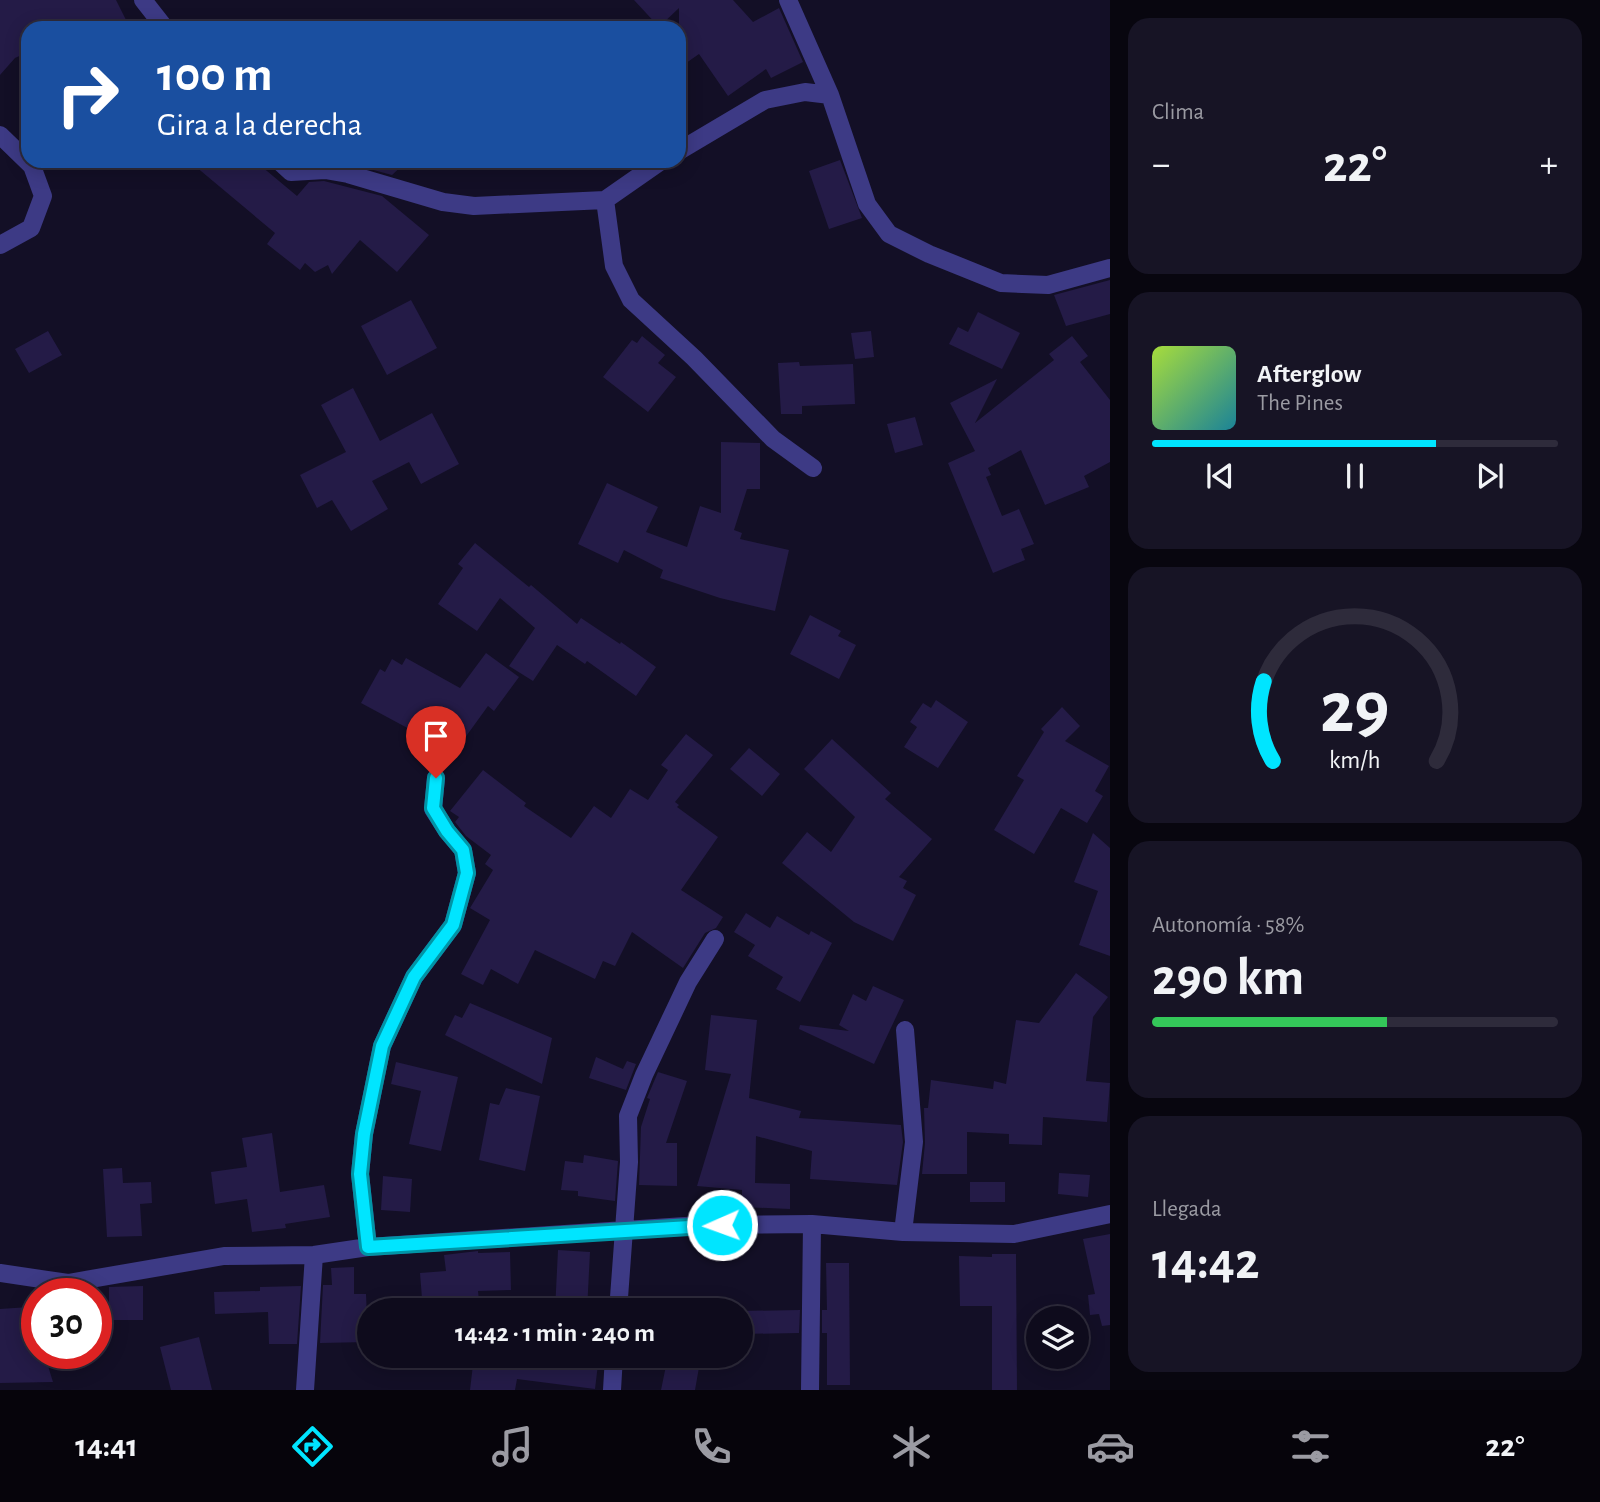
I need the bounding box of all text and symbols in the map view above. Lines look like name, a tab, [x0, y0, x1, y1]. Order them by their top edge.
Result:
icon: right	[42, 49, 133, 140]
text: 100 m	[157, 51, 273, 100]
text: Clima	[1152, 101, 1204, 124]
text: Gira a la derecha	[157, 109, 362, 141]
text: 22°	[1323, 139, 1387, 191]
text: −	[1152, 146, 1170, 184]
text: +	[1540, 146, 1558, 184]
text: Afterglow	[1257, 361, 1361, 387]
text: The Pines	[1257, 392, 1343, 415]
icon: previous	[1201, 457, 1239, 495]
icon: pause	[1336, 457, 1374, 495]
icon: next	[1471, 457, 1509, 495]
text: 29	[1320, 673, 1390, 746]
pin	[406, 706, 466, 778]
icon: arrive	[417, 717, 455, 755]
text: km/h	[1329, 748, 1381, 773]
text: Autonomía · 58%	[1152, 914, 1305, 937]
text: 290 km	[1152, 952, 1304, 1004]
position arrow	[685, 1188, 759, 1262]
text: Llegada	[1152, 1198, 1222, 1221]
text: 14:42	[1152, 1236, 1259, 1288]
speed limit sign: 30	[21, 1278, 112, 1369]
map controls	[1026, 1306, 1089, 1369]
button: layers	[1026, 1306, 1089, 1369]
text: 14:42 · 1 min · 240 m	[455, 1320, 655, 1346]
icon: directions	[288, 1422, 337, 1471]
icon: music	[488, 1422, 537, 1471]
icon: phone	[687, 1422, 736, 1471]
icon: climate	[887, 1422, 936, 1471]
icon: car	[1086, 1422, 1135, 1471]
icon: filters	[1286, 1422, 1335, 1471]
text: 14:41	[75, 1430, 138, 1462]
text: 22°	[1485, 1430, 1525, 1462]

